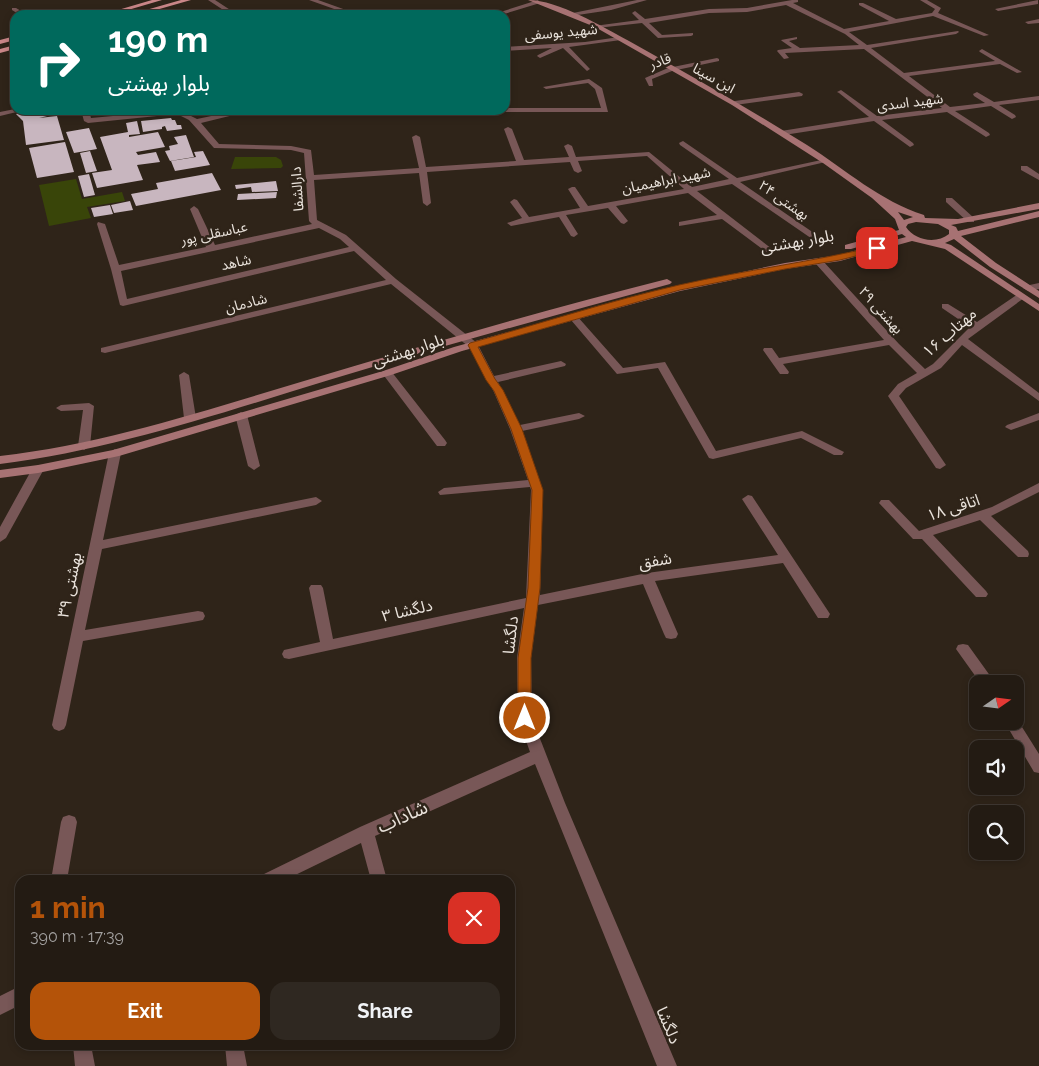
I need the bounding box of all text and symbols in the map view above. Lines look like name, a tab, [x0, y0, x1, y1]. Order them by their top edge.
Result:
text: 190 m	[108, 19, 208, 60]
street label: شهید یوسفی	[524, 21, 598, 44]
icon: right	[25, 30, 90, 95]
street label: قادر	[646, 50, 673, 74]
street label: ابن سینا	[690, 60, 738, 97]
text: بلوار بهشتی	[108, 70, 210, 96]
street label: شهید اسدی	[876, 90, 944, 115]
street label: شهید ابراهیمیان	[620, 164, 712, 197]
street label: دارالشفا	[287, 166, 308, 212]
street label: بهشتی ۲۴	[755, 177, 812, 224]
street label: عباسقلی پور	[178, 218, 249, 250]
street label: بلوار بهشتی	[759, 226, 835, 257]
pin	[856, 227, 898, 269]
icon: arrive	[863, 234, 891, 262]
street label: شاهد	[219, 251, 253, 273]
street label: بهشتی ۲۹	[855, 283, 906, 338]
street label: شادمان	[223, 290, 269, 317]
street label: مهتاب ۱۶	[918, 304, 980, 361]
street label: بلوار بهشتی	[370, 330, 446, 371]
street label: اتاقی ۱۸	[924, 490, 982, 525]
street label: شفق	[637, 548, 673, 573]
street label: بهشتی ۳۹	[53, 551, 86, 619]
street label: دلگشا ۳	[380, 595, 434, 626]
street label: دلگشا	[499, 615, 522, 655]
north arrow	[969, 675, 1024, 730]
map controls	[969, 675, 1024, 860]
position arrow	[498, 691, 550, 743]
button: sound	[969, 740, 1024, 795]
street label: شاداب	[373, 795, 431, 837]
button: search	[969, 805, 1024, 860]
text: 1 min	[30, 890, 106, 925]
button: close	[448, 892, 500, 944]
text: 390 m · 17:39	[30, 927, 124, 946]
button: Exit	[30, 982, 260, 1040]
button: Share	[270, 982, 500, 1040]
street label: دلگشا	[652, 1004, 685, 1046]

